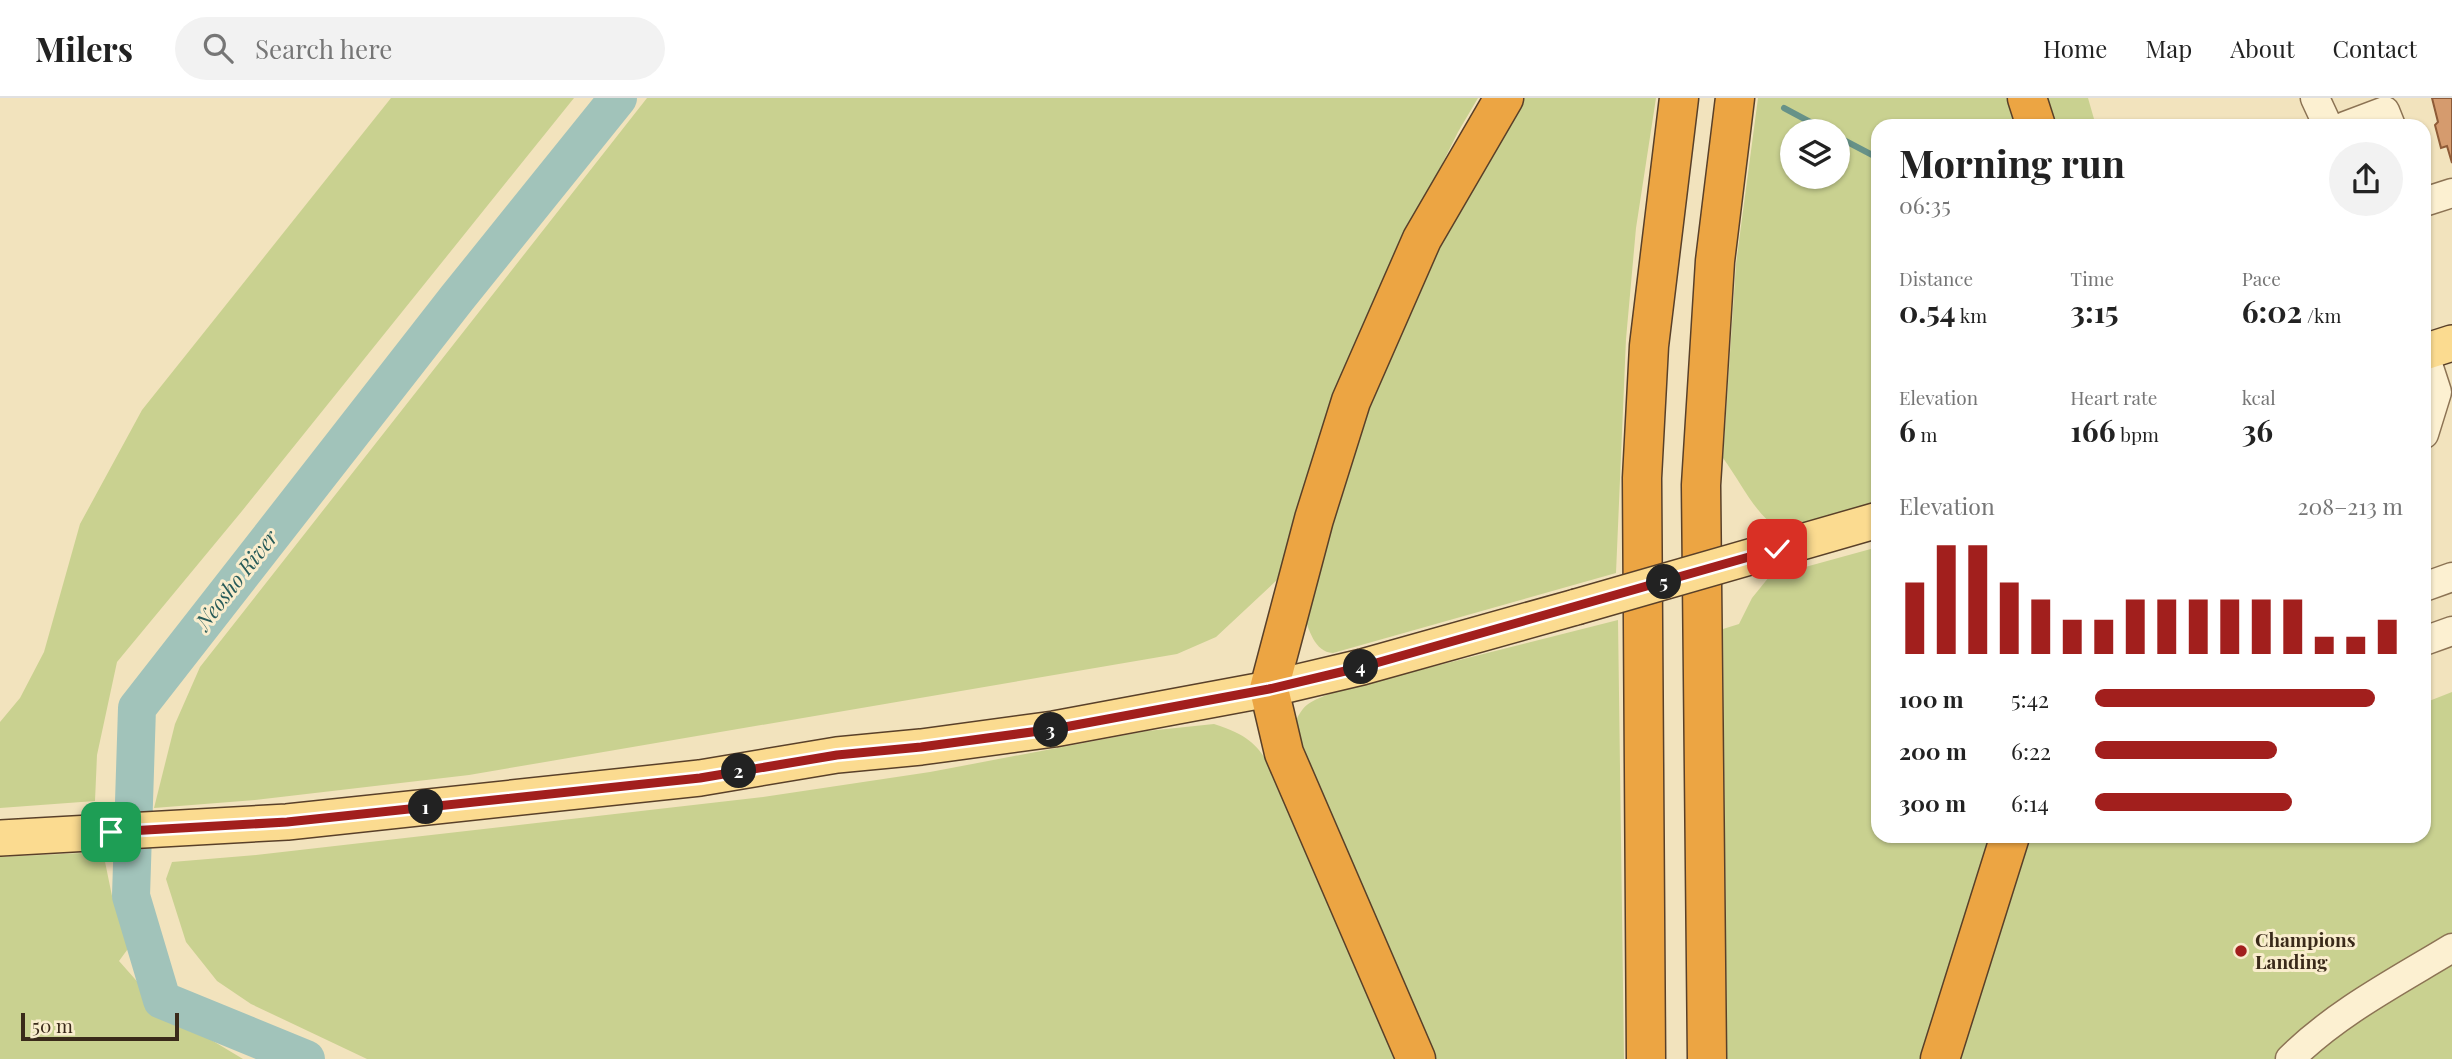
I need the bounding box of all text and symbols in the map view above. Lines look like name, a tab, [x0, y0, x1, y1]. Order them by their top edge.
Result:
search box	[175, 17, 665, 80]
text: Milers	[35, 26, 133, 70]
icon: search	[199, 29, 237, 67]
text: Search here	[255, 31, 392, 66]
text: Home	[2043, 32, 2107, 64]
text: Map	[2145, 32, 2192, 64]
text: About	[2230, 32, 2294, 64]
text: Contact	[2332, 32, 2417, 64]
map controls	[1780, 119, 1850, 189]
button: layers	[1780, 119, 1850, 189]
text: Morning run	[1899, 137, 2125, 188]
button: share	[2329, 142, 2403, 216]
text: 06:35	[1899, 189, 1951, 220]
text: Distance	[1899, 265, 1973, 291]
text: Time	[2070, 265, 2114, 291]
text: Pace	[2242, 265, 2281, 291]
text: 0.54	[1899, 291, 1956, 331]
text: 3:15	[2070, 291, 2119, 331]
text: 6:02	[2242, 291, 2302, 331]
text: km	[1956, 302, 1987, 328]
text: /km	[2302, 302, 2341, 328]
text: Elevation	[1899, 384, 1978, 410]
text: Heart rate	[2070, 384, 2157, 410]
text: kcal	[2242, 384, 2276, 410]
text: 6	[1899, 410, 1916, 450]
text: 166	[2070, 410, 2115, 450]
text: 36	[2242, 410, 2273, 450]
text: m	[1916, 421, 1937, 447]
text: bpm	[2115, 421, 2159, 447]
text: Elevation	[1899, 490, 1995, 521]
text: 208–213 m	[2297, 490, 2403, 521]
pin	[1747, 519, 1807, 579]
water label: Neosho River	[187, 523, 284, 636]
icon: check	[1758, 530, 1796, 568]
pin: 5	[1646, 564, 1682, 600]
text: 5	[1659, 568, 1668, 594]
pin: 4	[1344, 650, 1378, 684]
text: 4	[1355, 653, 1366, 679]
text: 100 m	[1899, 683, 1964, 714]
text: 5:42	[2011, 683, 2049, 714]
pin: 3	[1034, 712, 1068, 748]
text: 3	[1046, 716, 1055, 742]
text: 200 m	[1899, 735, 1967, 766]
text: 6:22	[2011, 735, 2051, 766]
pin: 2	[722, 754, 756, 788]
text: 2	[734, 757, 743, 783]
text: 300 m	[1899, 787, 1966, 818]
text: 6:14	[2011, 787, 2049, 818]
pin: 1	[408, 790, 444, 824]
text: 1	[422, 793, 429, 819]
pin	[81, 802, 141, 862]
icon: arrive	[92, 813, 130, 851]
place label: Champions Landing	[2255, 926, 2356, 974]
marker: Champions Landing	[2233, 943, 2249, 959]
scale bar	[21, 1010, 178, 1042]
text: 50 m	[32, 1012, 73, 1038]

